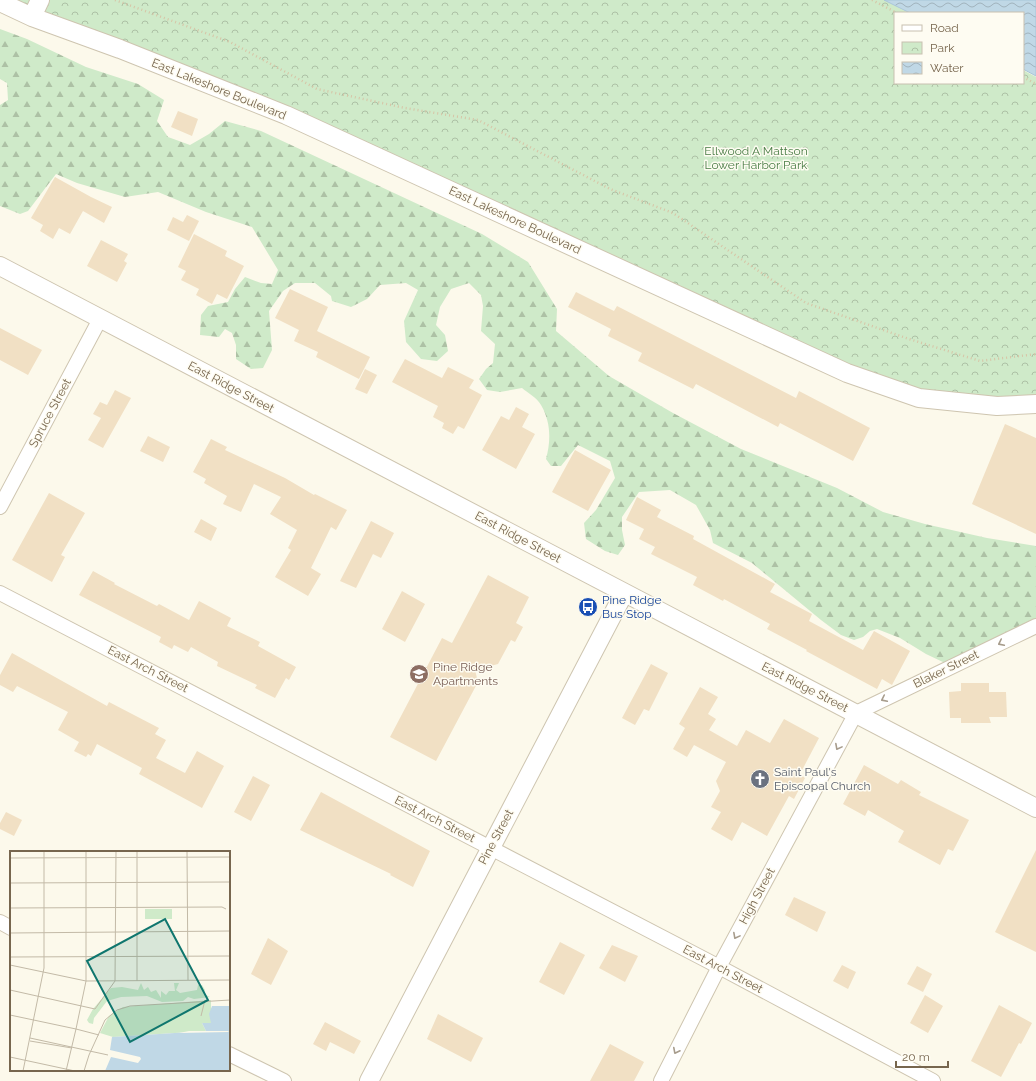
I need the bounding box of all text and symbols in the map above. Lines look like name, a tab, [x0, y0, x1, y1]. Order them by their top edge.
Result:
legend	[894, 12, 1024, 84]
text: Road	[930, 21, 959, 35]
text: Park	[930, 41, 955, 55]
street label: East Lakeshore Boulevard	[150, 56, 288, 122]
text: Water	[930, 61, 964, 75]
park label: Ellwood A Mattson Lower Harbor Park	[704, 144, 808, 172]
street label: East Lakeshore Boulevard	[447, 183, 583, 257]
street label: East Ridge Street	[186, 358, 276, 416]
street label: Spruce Street	[26, 376, 74, 450]
street label: East Ridge Street	[473, 508, 563, 566]
place label: Pine Ridge Bus Stop	[602, 593, 662, 621]
bus stop icon: Pine Ridge Bus Stop	[577, 596, 599, 618]
one-way arrow	[998, 638, 1005, 646]
street label: East Arch Street	[105, 643, 191, 695]
street label: Blaker Street	[911, 647, 981, 691]
street label: East Ridge Street	[759, 659, 851, 715]
place label: Pine Ridge Apartments	[433, 660, 498, 688]
school or university icon: Pine Ridge Apartments	[408, 663, 430, 685]
one-way arrow	[881, 694, 888, 702]
one-way arrow	[835, 743, 842, 751]
place label: Saint Paul's Episcopal Church	[774, 765, 871, 793]
church icon: Saint Paul's Episcopal Church	[749, 768, 771, 790]
street label: East Arch Street	[392, 793, 478, 845]
street label: Pine Street	[476, 807, 516, 867]
inset map	[10, 851, 230, 1071]
street label: High Street	[736, 865, 778, 927]
one-way arrow	[733, 932, 741, 939]
street label: East Arch Street	[681, 942, 765, 996]
scale bar	[896, 1043, 948, 1069]
one-way arrow	[673, 1047, 681, 1054]
text: 20 m	[902, 1050, 930, 1064]

